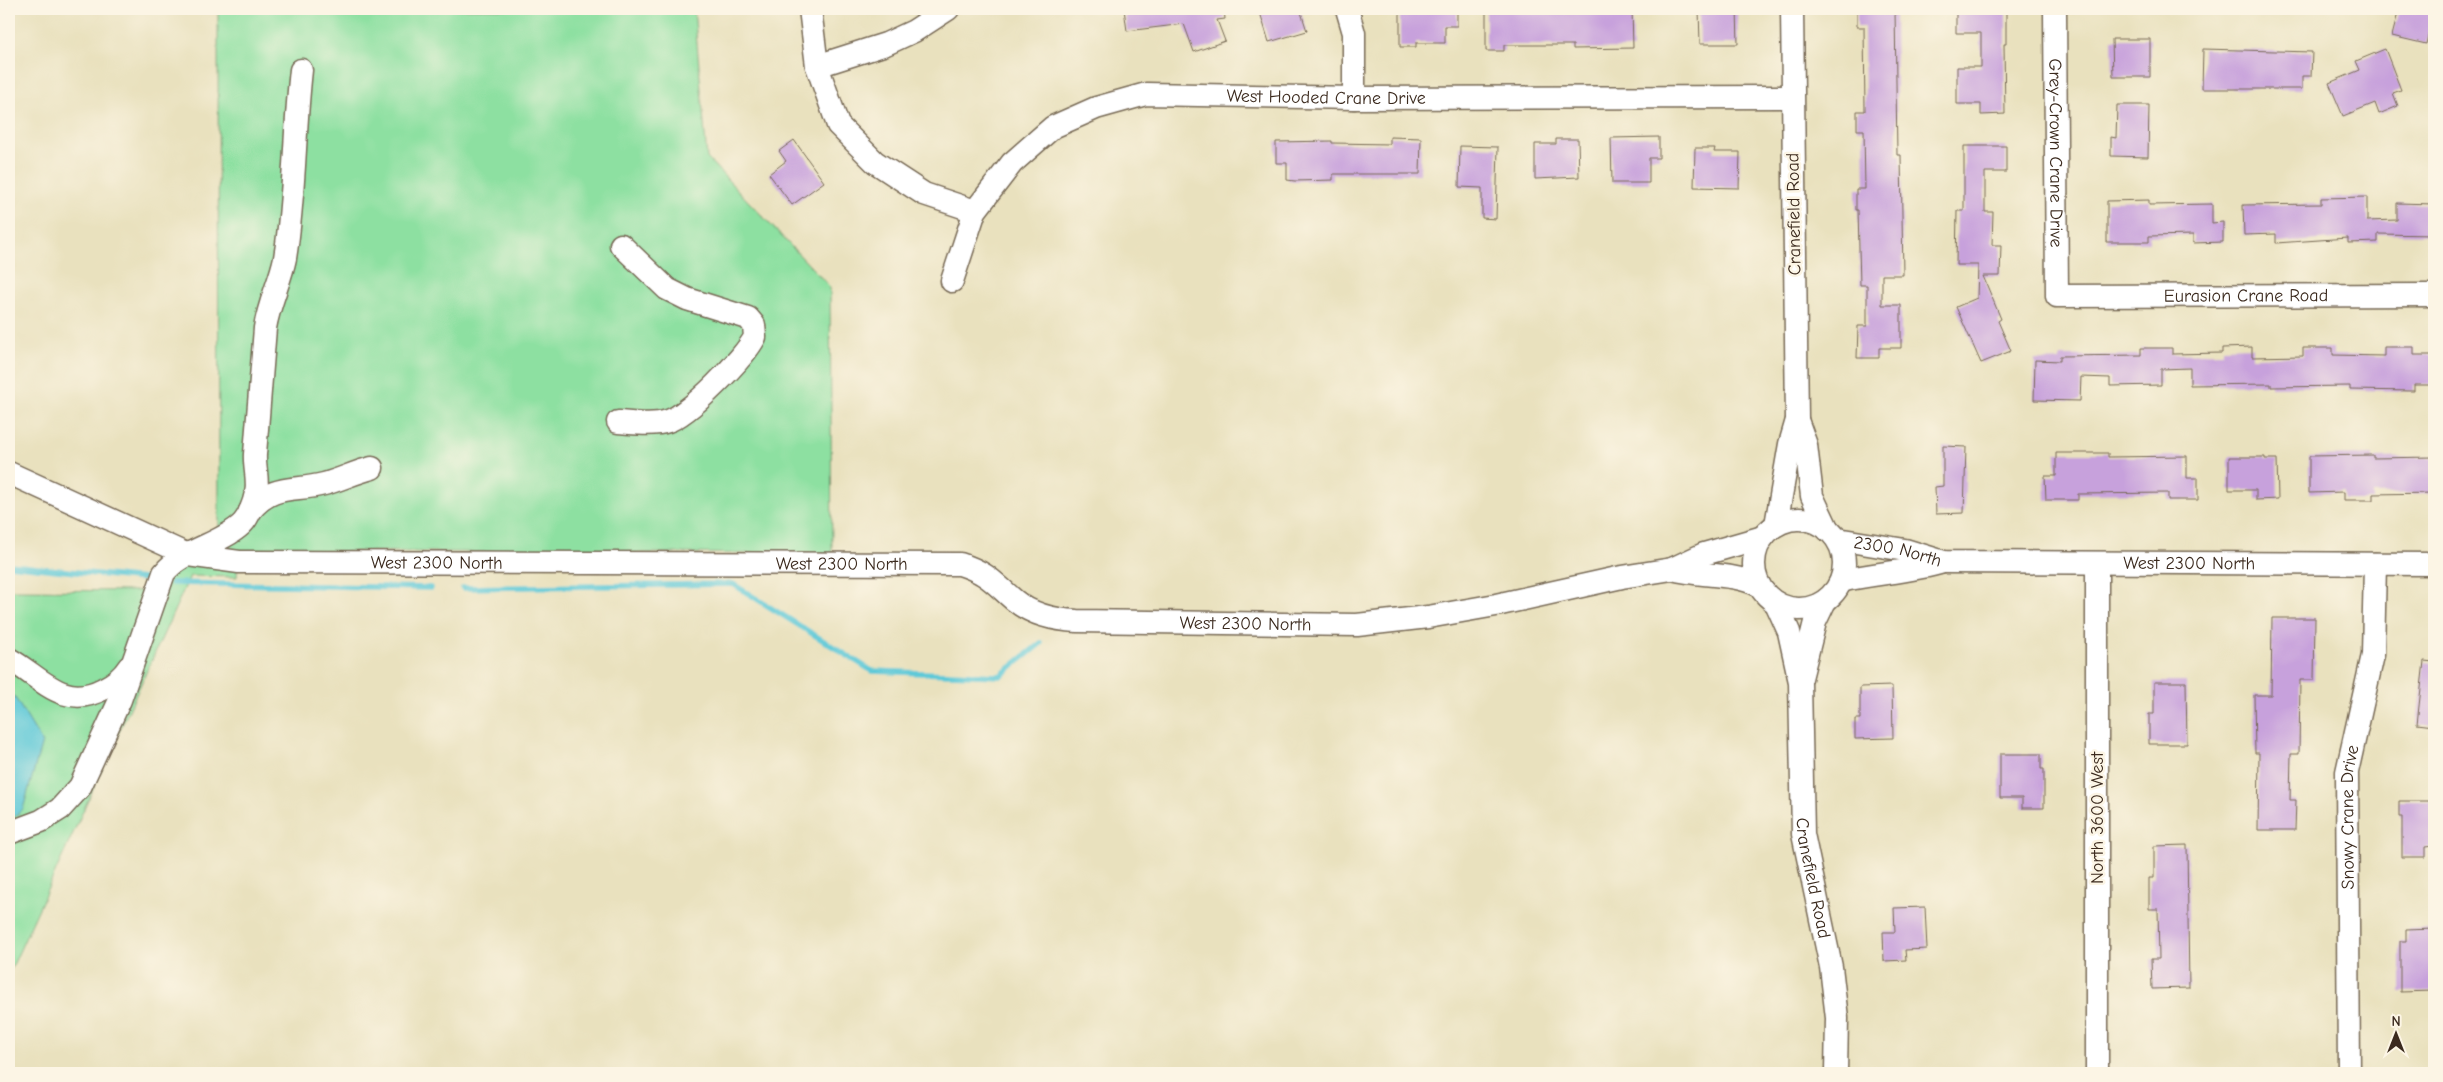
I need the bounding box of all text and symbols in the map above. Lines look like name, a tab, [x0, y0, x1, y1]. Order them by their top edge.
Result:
street label: Grey-Crown Crane Drive	[2045, 58, 2067, 248]
street label: West Hooded Crane Drive	[1226, 85, 1426, 109]
street label: Cranefield Road	[1782, 153, 1806, 275]
street label: Eurasion Crane Road	[2164, 285, 2328, 306]
street label: 2300 North	[1852, 531, 1944, 571]
street label: West 2300 North	[371, 552, 503, 573]
street label: West 2300 North	[2123, 552, 2255, 574]
street label: West 2300 North	[776, 553, 908, 574]
street label: West 2300 North	[1179, 612, 1312, 635]
street label: Snowy Crane Drive	[2336, 743, 2363, 890]
street label: North 3600 West	[2087, 751, 2108, 884]
street label: Cranefield Road	[1792, 817, 1835, 940]
north arrow	[2370, 1010, 2420, 1060]
text: N	[2391, 1013, 2401, 1030]

